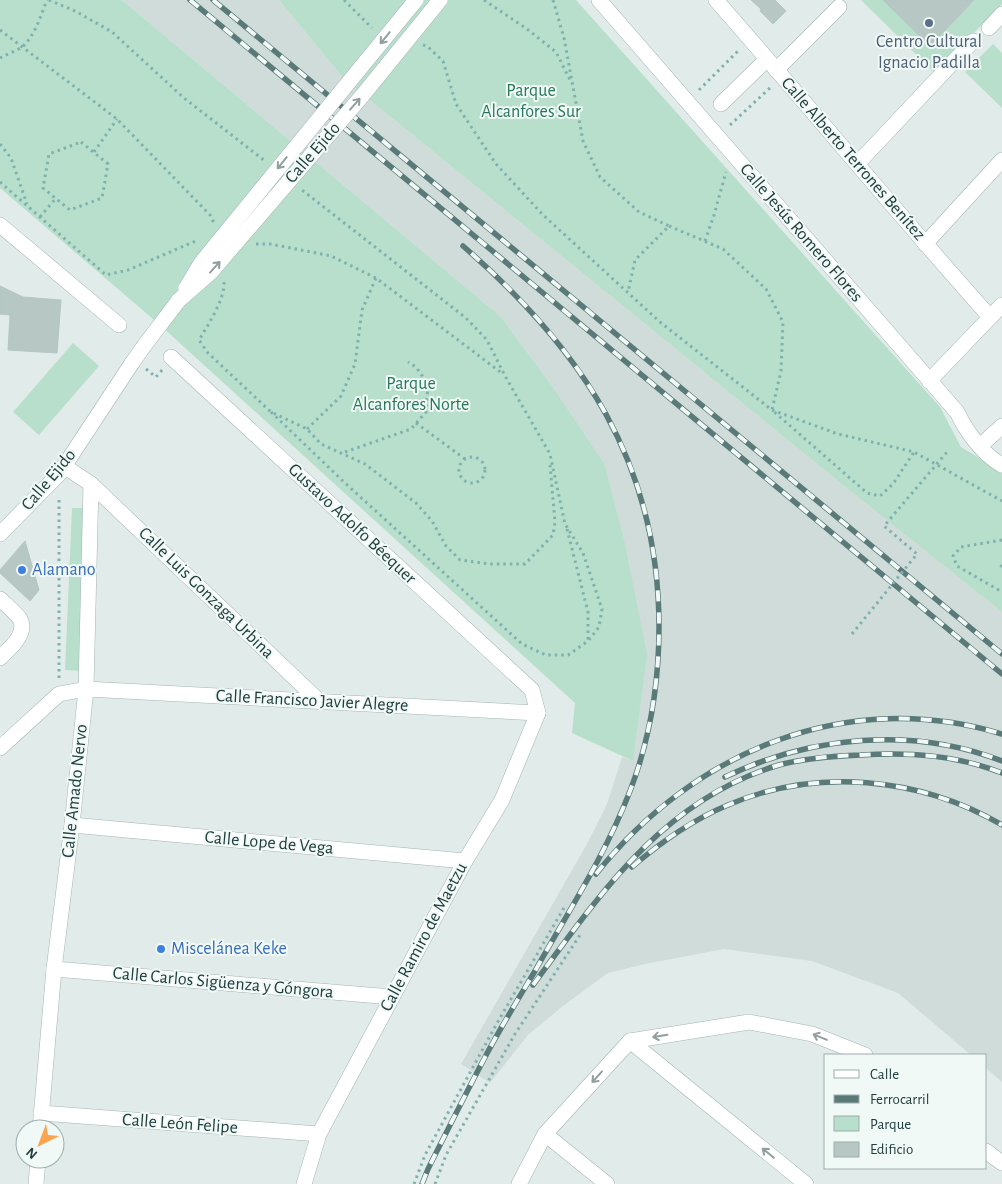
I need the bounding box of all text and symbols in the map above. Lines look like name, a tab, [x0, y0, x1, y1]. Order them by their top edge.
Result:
marker: Centro Cultural Ignacio Padilla	[923, 17, 935, 29]
one-way arrow	[380, 31, 391, 44]
place label: Centro Cultural Ignacio Padilla	[876, 33, 982, 72]
street label: Calle Alberto Terrones Benítez	[778, 74, 928, 244]
park label: Parque Alcanfores Sur	[481, 82, 581, 121]
one-way arrow	[350, 98, 361, 111]
street label: Calle Ejido	[282, 119, 344, 187]
one-way arrow	[277, 157, 288, 170]
street label: Calle Jesús Romero Flores	[736, 160, 866, 306]
one-way arrow	[209, 260, 221, 273]
park label: Parque Alcanfores Norte	[353, 375, 469, 414]
street label: Calle Ejido	[18, 446, 80, 514]
street label: Gustavo Adolfo Béequer	[285, 460, 420, 588]
street label: Calle Luis Gonzaga Urbina	[135, 524, 277, 662]
place label: Alamano	[32, 561, 96, 579]
marker: Alamano	[16, 564, 28, 576]
street label: Calle Francisco Javier Alegre	[215, 687, 409, 715]
street label: Calle Amado Nervo	[59, 723, 91, 859]
street label: Calle Lope de Vega	[204, 828, 334, 858]
street label: Calle Ramiro de Maetzu	[377, 860, 471, 1014]
place label: Miscelánea Keke	[171, 940, 287, 958]
marker: Miscelánea Keke	[155, 943, 167, 955]
street label: Calle Carlos Sigüenza y Góngora	[112, 964, 334, 1002]
one-way arrow	[652, 1032, 668, 1042]
one-way arrow	[813, 1032, 828, 1041]
legend	[824, 1054, 987, 1169]
text: Calle	[870, 1067, 899, 1082]
one-way arrow	[591, 1071, 603, 1084]
text: Ferrocarril	[870, 1092, 929, 1107]
street label: Calle León Felipe	[122, 1111, 238, 1137]
text: Parque	[870, 1117, 911, 1132]
north arrow	[15, 1119, 65, 1169]
text: Edificio	[870, 1142, 913, 1157]
text: N	[24, 1144, 40, 1161]
one-way arrow	[762, 1148, 775, 1159]

